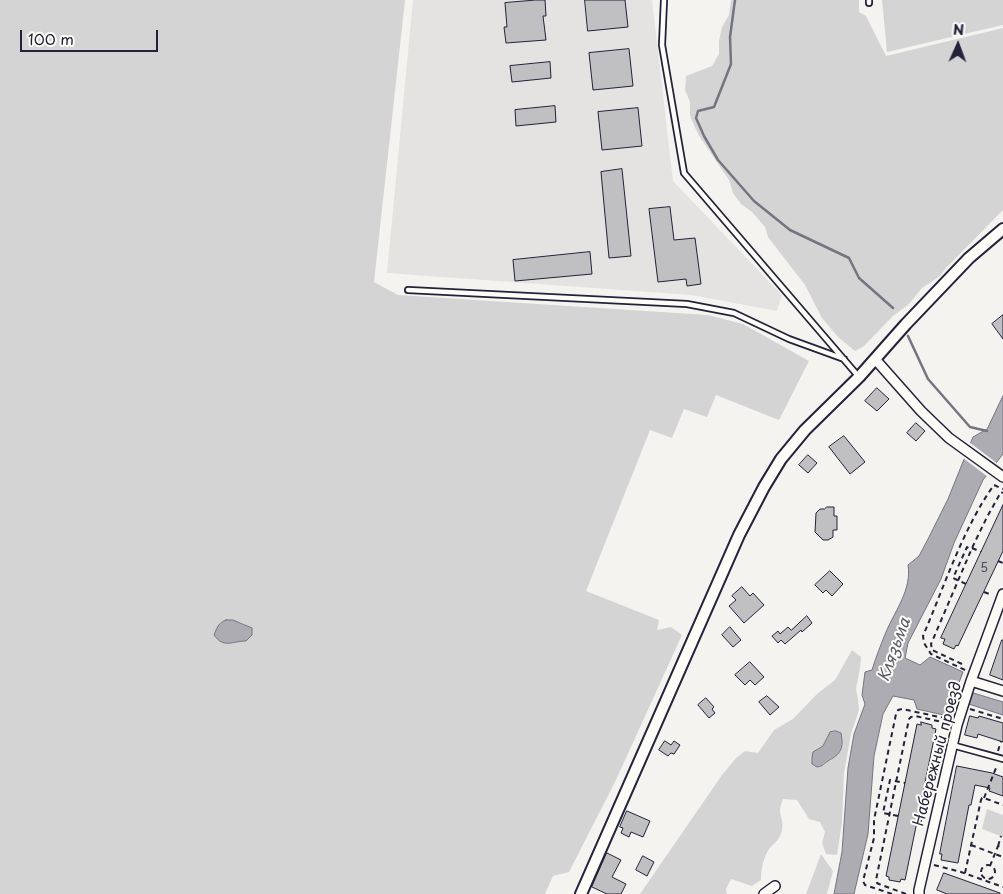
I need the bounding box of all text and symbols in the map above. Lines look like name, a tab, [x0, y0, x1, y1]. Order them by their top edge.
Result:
text: N	[953, 19, 964, 40]
scale bar	[22, 20, 160, 52]
north arrow	[933, 20, 983, 70]
text: 100 m	[28, 27, 74, 50]
house number: 5	[980, 562, 988, 576]
water label: Клязьма	[875, 616, 915, 684]
street label: Набережный проезд	[910, 680, 966, 828]

